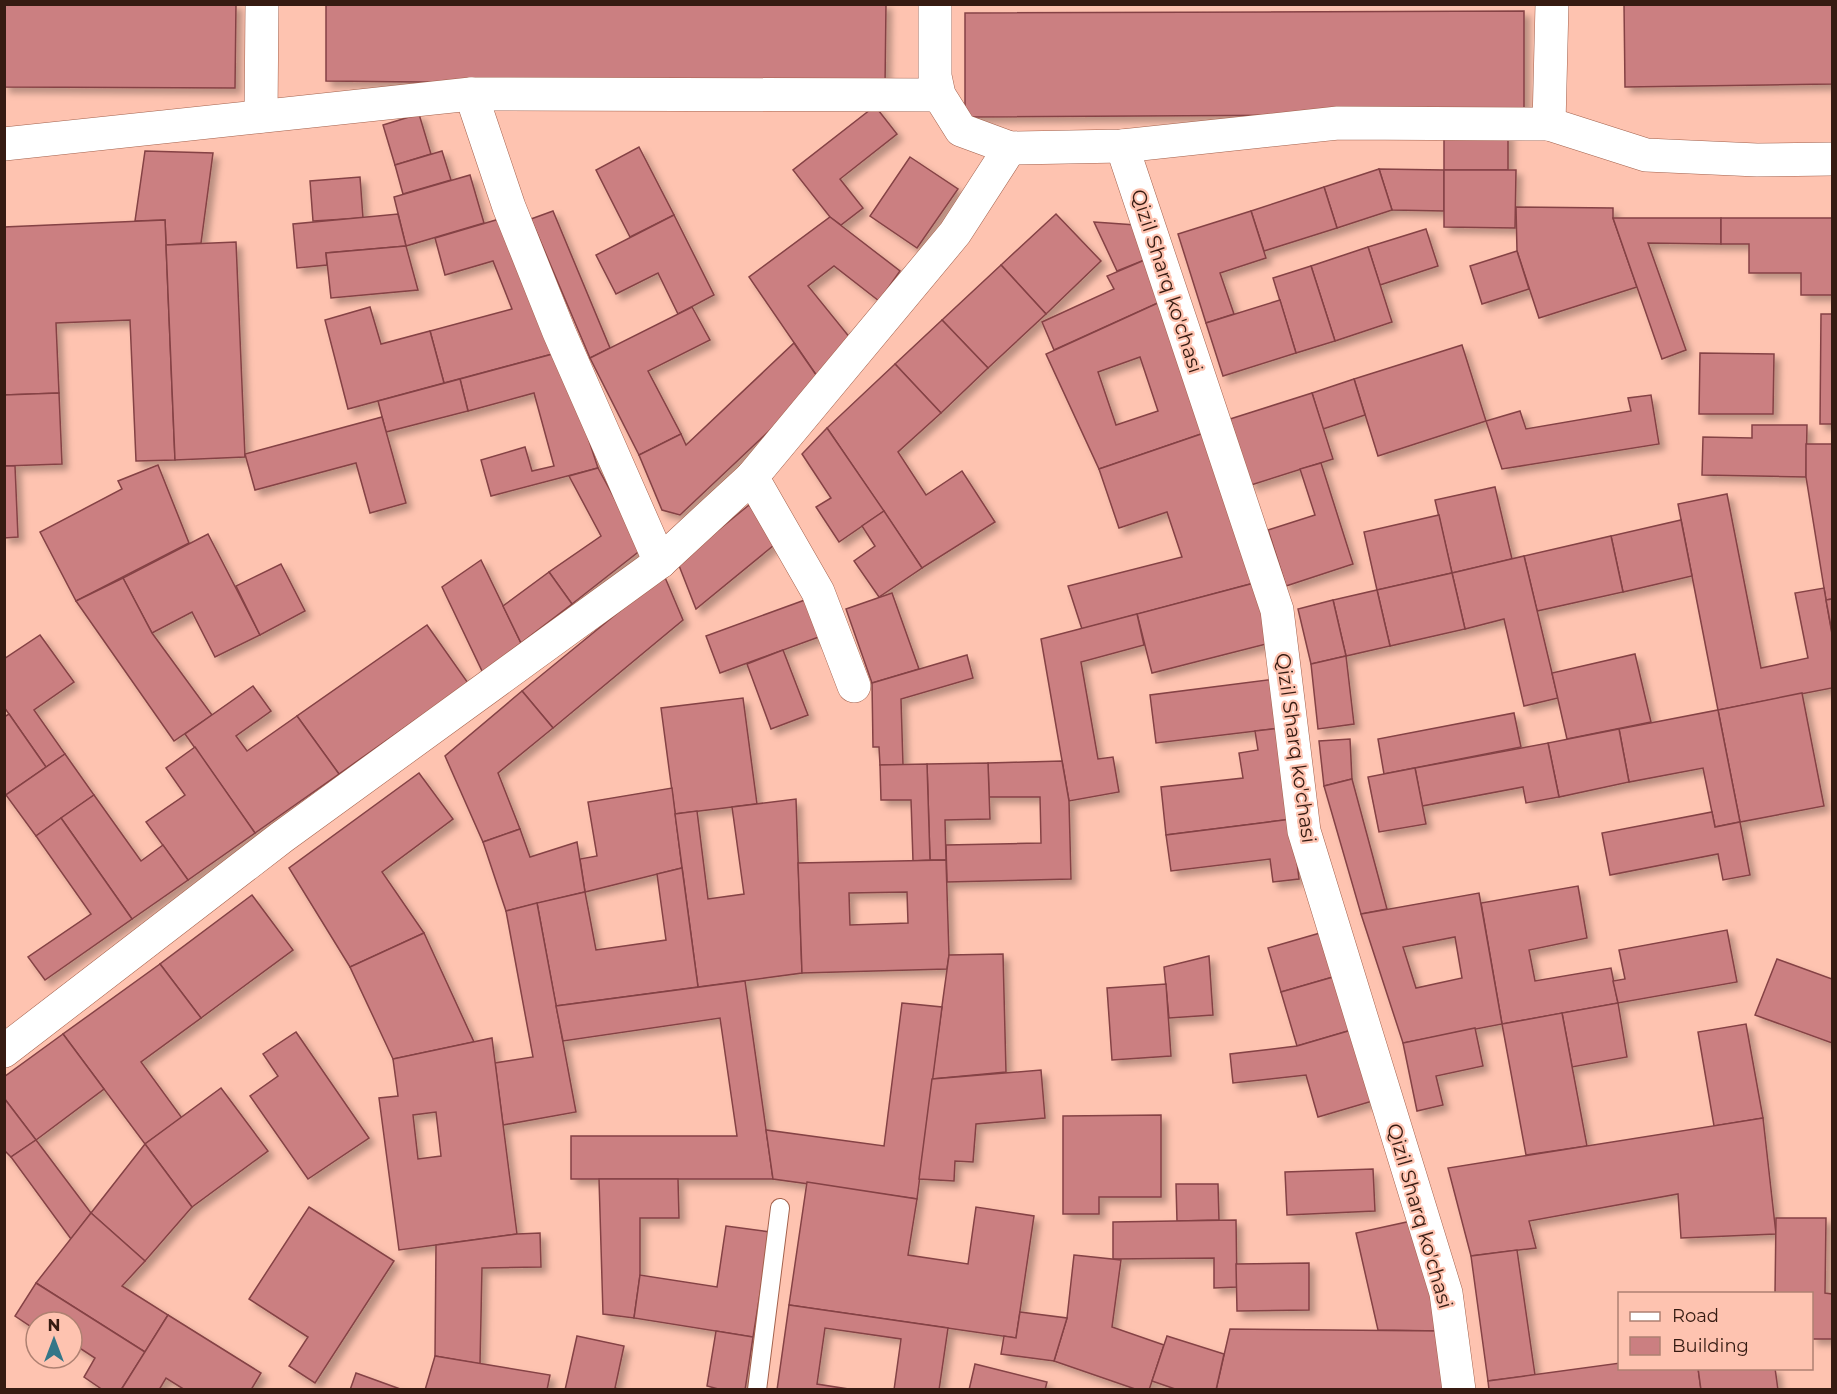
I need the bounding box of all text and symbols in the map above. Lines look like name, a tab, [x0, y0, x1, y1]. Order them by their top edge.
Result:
street label: Qizil Sharq ko'chasi	[1126, 186, 1208, 376]
street label: Qizil Sharq ko'chasi	[1271, 651, 1321, 845]
street label: Qizil Sharq ko'chasi	[1382, 1121, 1458, 1311]
legend	[1618, 1292, 1813, 1370]
text: Road	[1672, 1305, 1719, 1327]
north arrow	[24, 1310, 84, 1370]
text: N	[48, 1316, 60, 1335]
text: Building	[1672, 1335, 1749, 1357]

